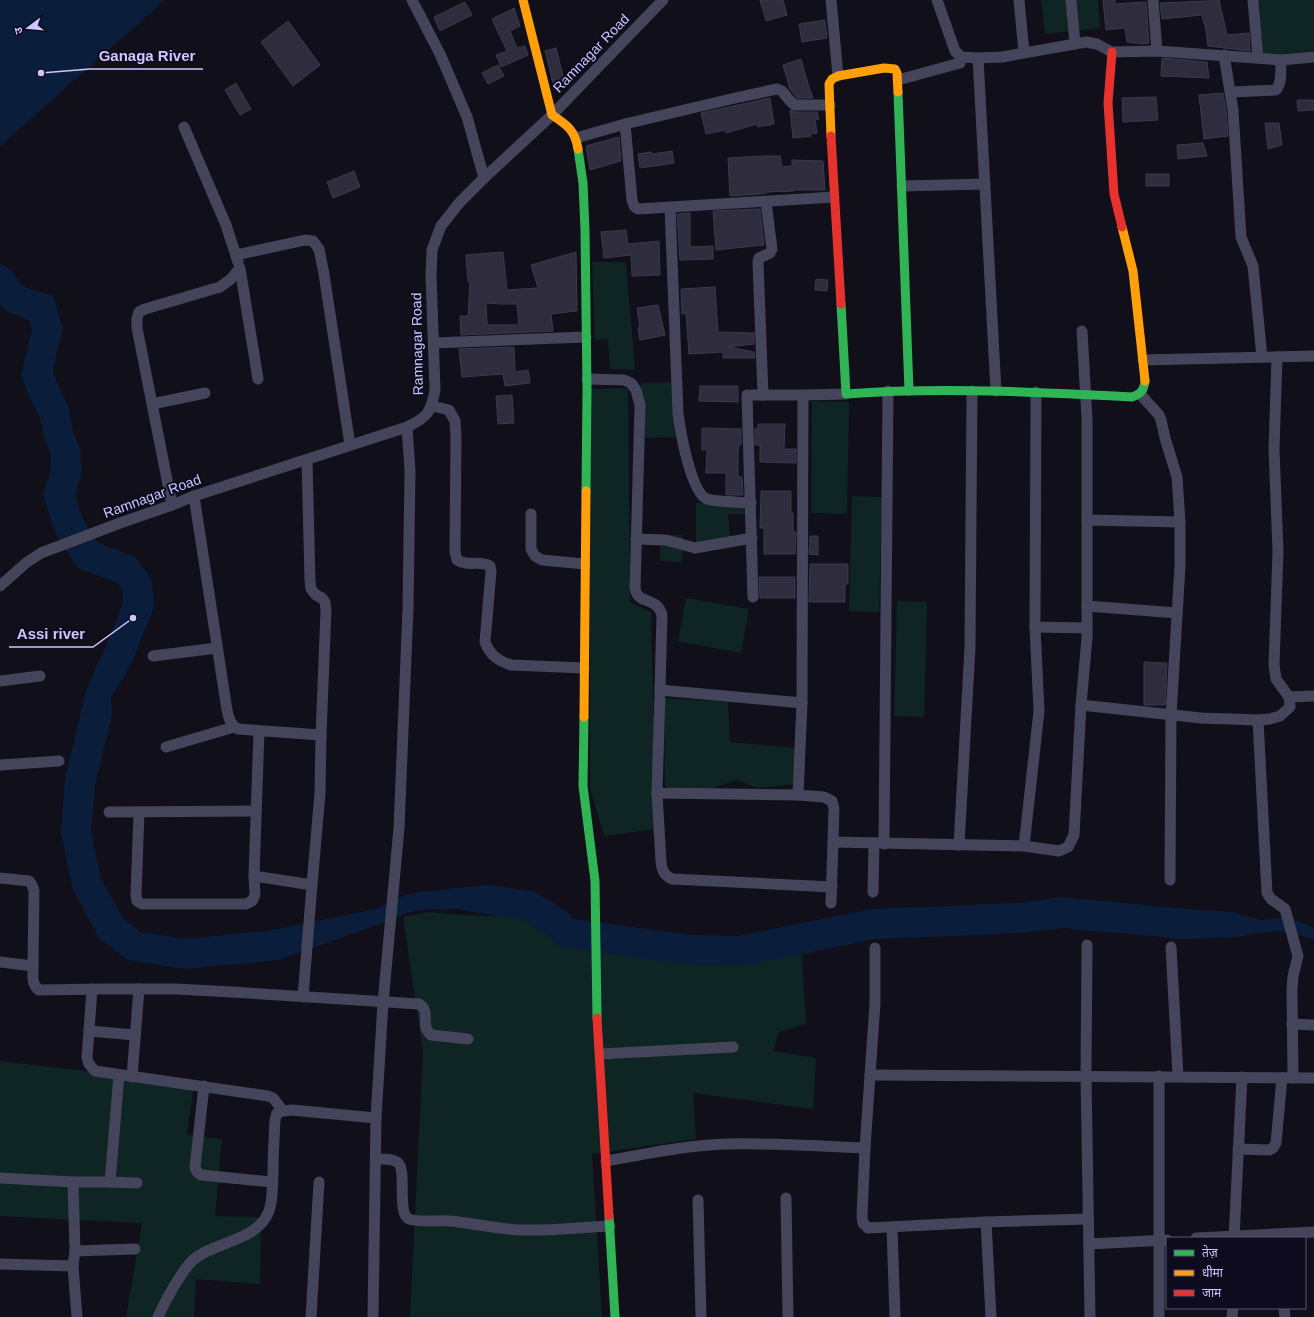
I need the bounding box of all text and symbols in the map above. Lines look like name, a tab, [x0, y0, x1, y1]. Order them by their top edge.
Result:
north arrow	[8, 8, 48, 48]
street label: Ramnagar Road	[550, 10, 632, 96]
text: उ	[12, 25, 25, 36]
callout: Ganaga River	[90, 42, 203, 69]
text: Ganaga River	[99, 47, 196, 64]
street label: Ramnagar Road	[408, 293, 426, 395]
street label: Ramnagar Road	[101, 471, 203, 521]
callout: Assi river	[9, 620, 93, 647]
text: Assi river	[17, 625, 85, 642]
legend	[1166, 1237, 1306, 1309]
text: तेज़	[1202, 1245, 1219, 1260]
text: धीमा	[1202, 1265, 1224, 1280]
text: जाम	[1202, 1286, 1222, 1300]

